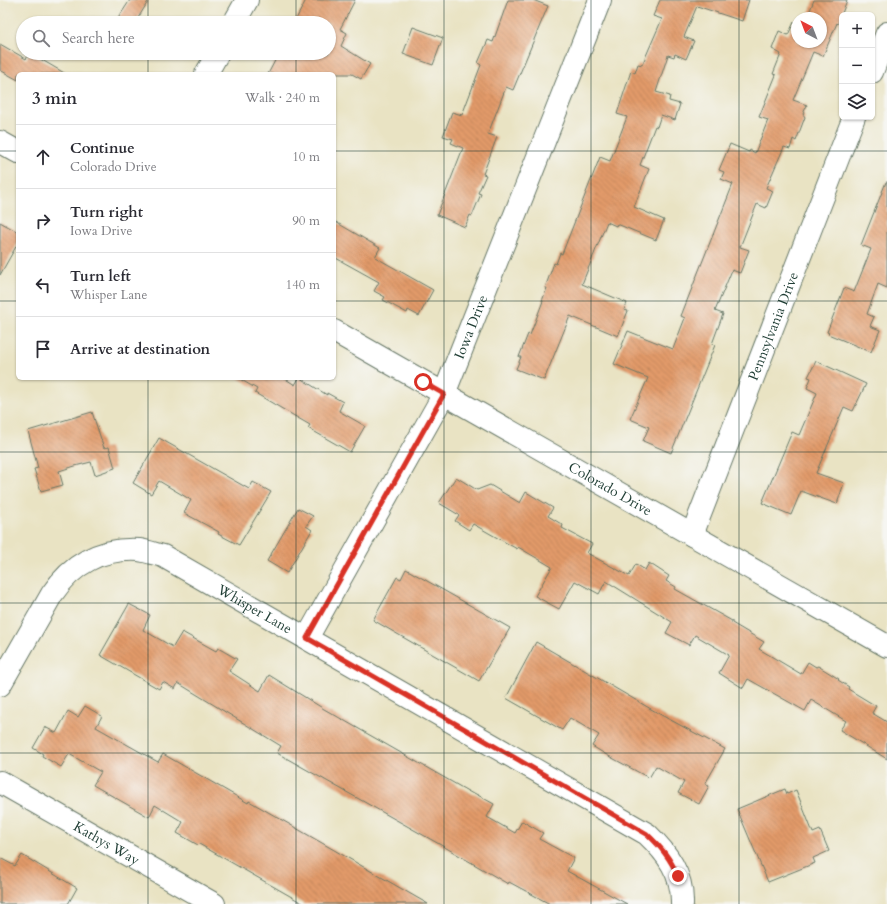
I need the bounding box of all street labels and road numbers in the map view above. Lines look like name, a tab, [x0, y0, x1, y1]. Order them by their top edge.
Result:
street label: Pennsylvania Drive	[743, 269, 803, 383]
street label: Iowa Drive	[449, 292, 492, 362]
street label: Colorado Drive	[565, 457, 656, 520]
street label: Whisper Lane	[213, 579, 296, 638]
street label: Kathys Way	[70, 816, 144, 870]

